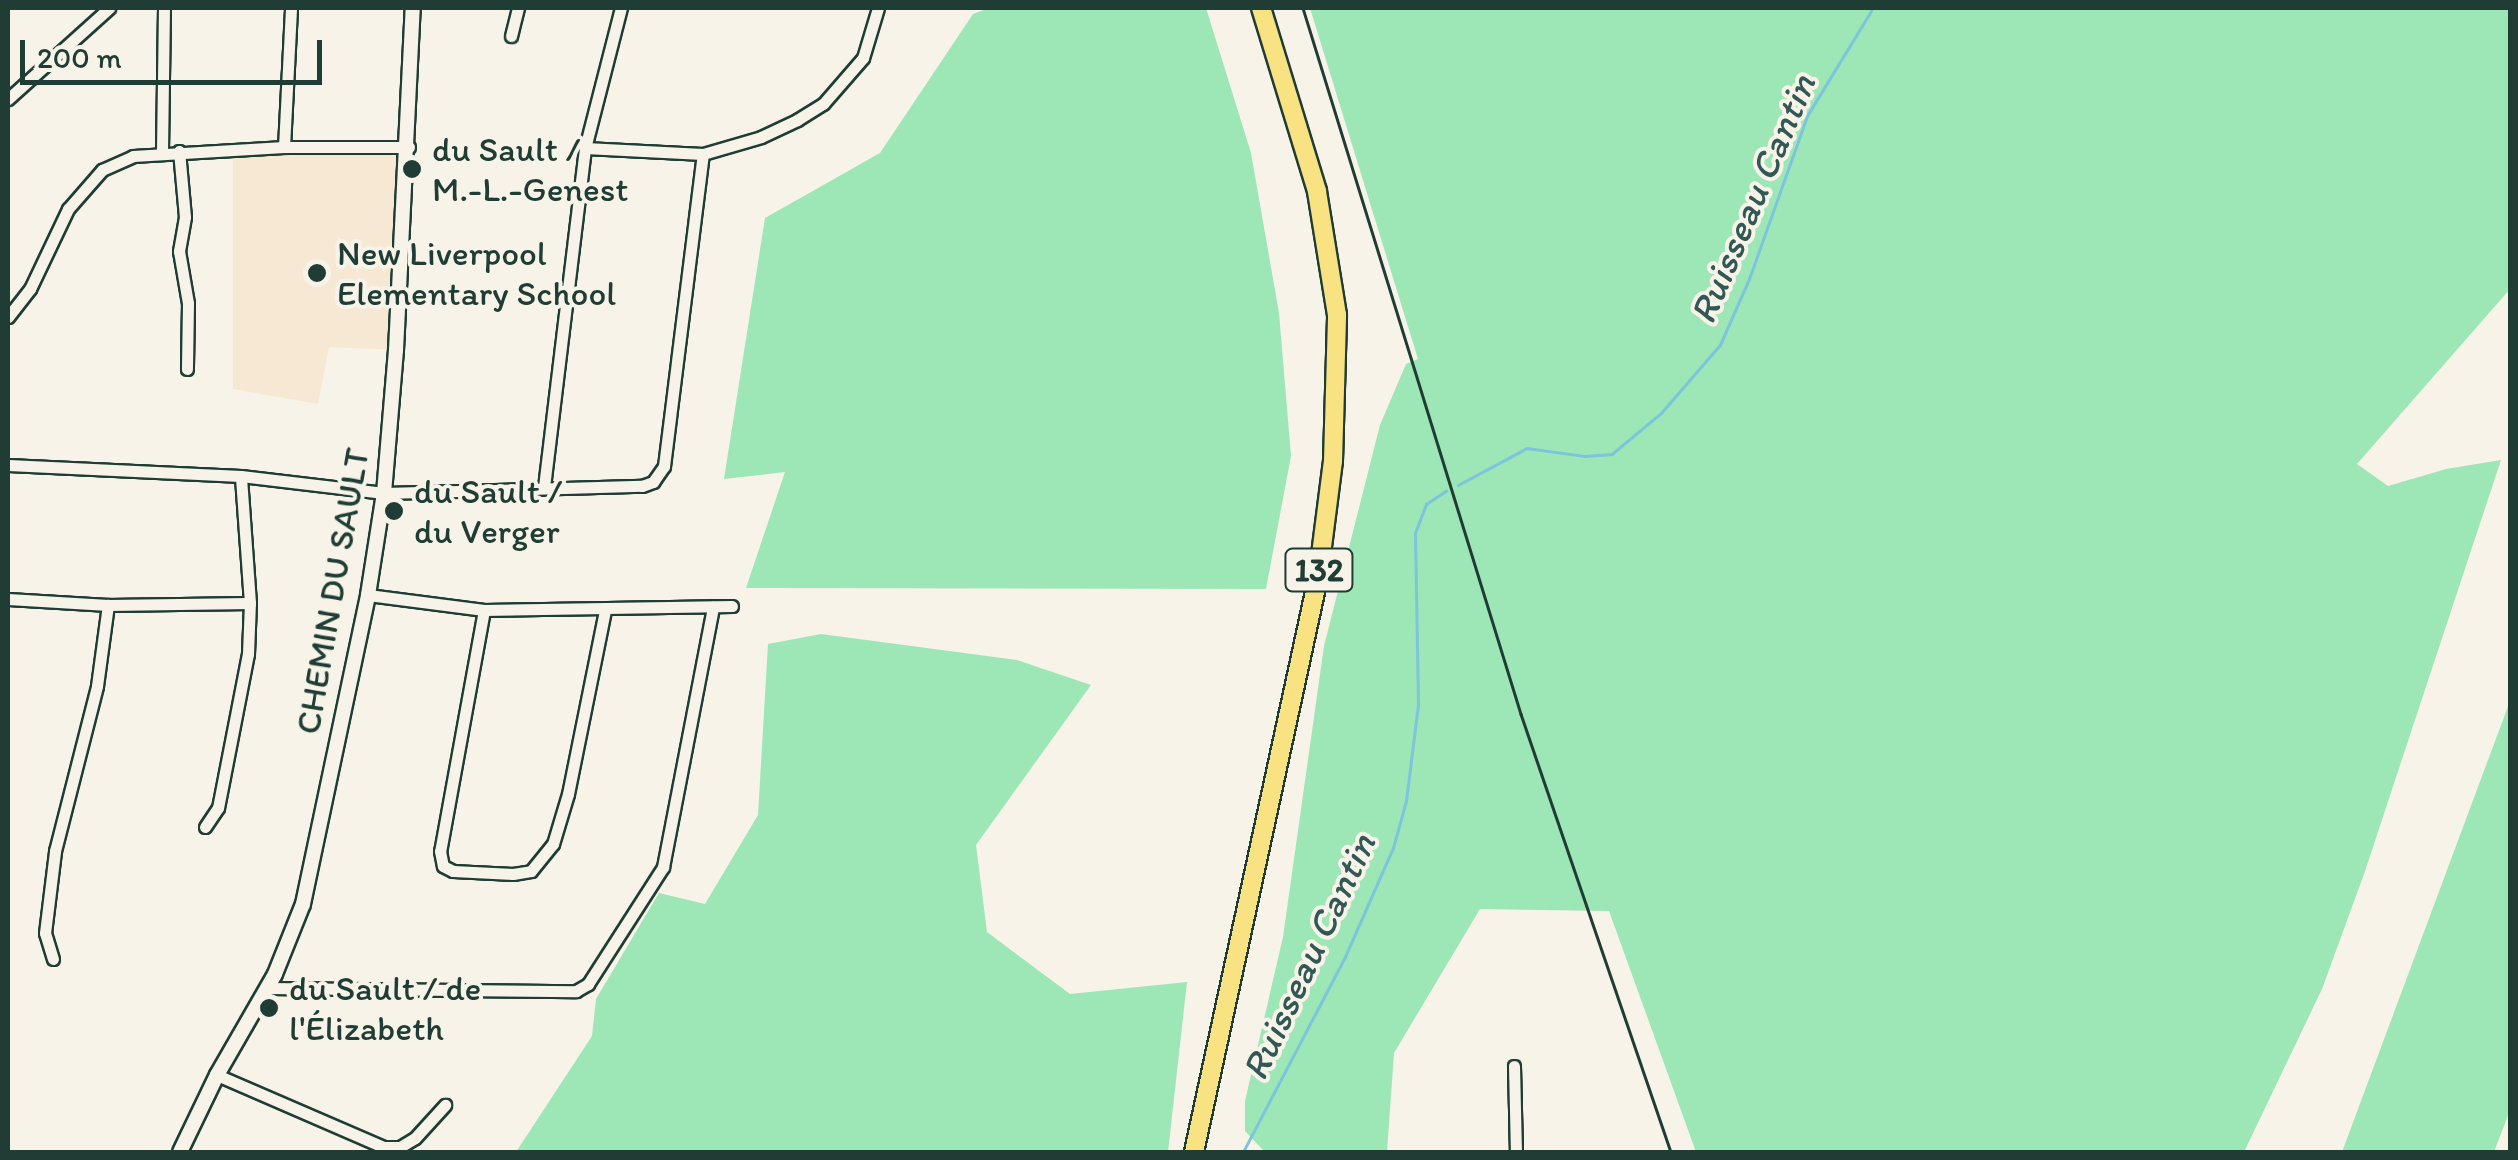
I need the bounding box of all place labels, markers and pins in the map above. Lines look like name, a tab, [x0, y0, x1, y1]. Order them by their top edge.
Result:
place label: du Sault / M.-L.-Genest	[432, 128, 628, 210]
marker: du Sault / M.-L.-Genest	[401, 158, 423, 180]
place label: New Liverpool Elementary School	[337, 232, 616, 314]
marker: New Liverpool Elementary School	[306, 262, 328, 284]
place label: du Sault / du Verger	[414, 470, 563, 552]
marker: du Sault / du Verger	[383, 500, 405, 522]
place label: du Sault / de l'Élizabeth	[289, 967, 482, 1049]
marker: du Sault / de l'Élizabeth	[258, 997, 280, 1019]

